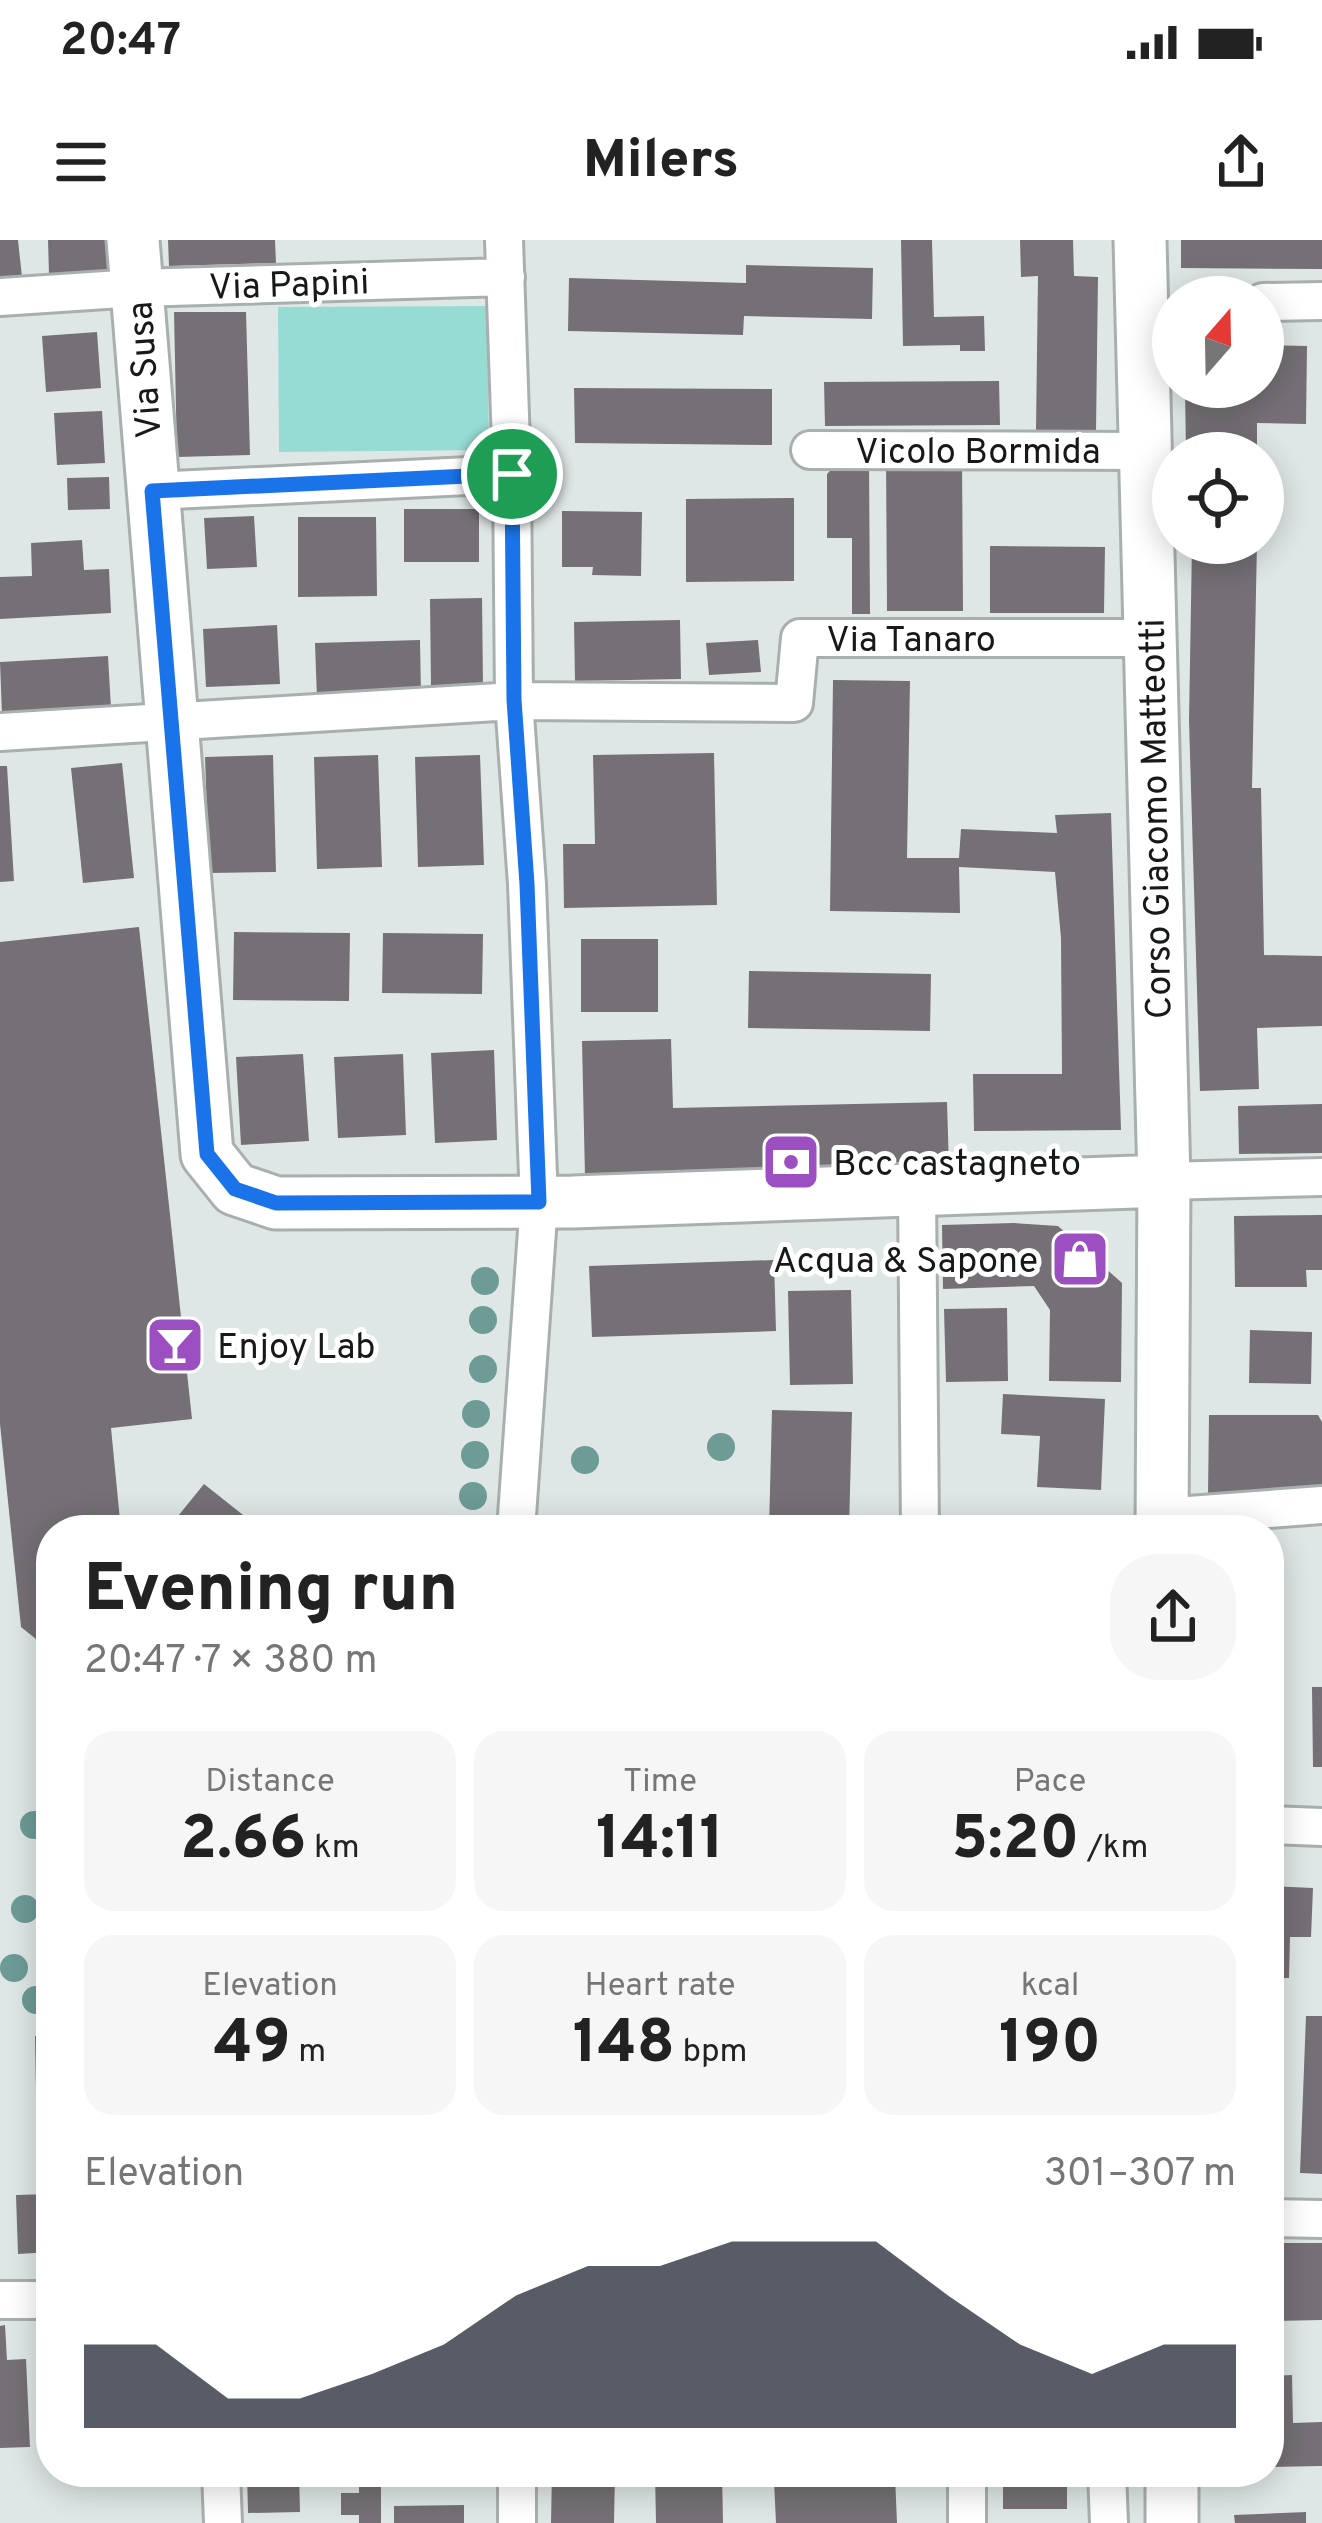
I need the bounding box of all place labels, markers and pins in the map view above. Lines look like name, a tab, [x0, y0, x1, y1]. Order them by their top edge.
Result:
pin	[461, 423, 563, 525]
bank icon: Bcc castagneto	[760, 1131, 822, 1193]
place label: Bcc castagneto	[833, 1143, 1081, 1189]
shop icon: Acqua & Sapone	[1049, 1228, 1111, 1290]
place label: Acqua & Sapone	[773, 1240, 1038, 1286]
bar icon: Enjoy Lab	[144, 1314, 206, 1376]
place label: Enjoy Lab	[217, 1326, 376, 1372]

